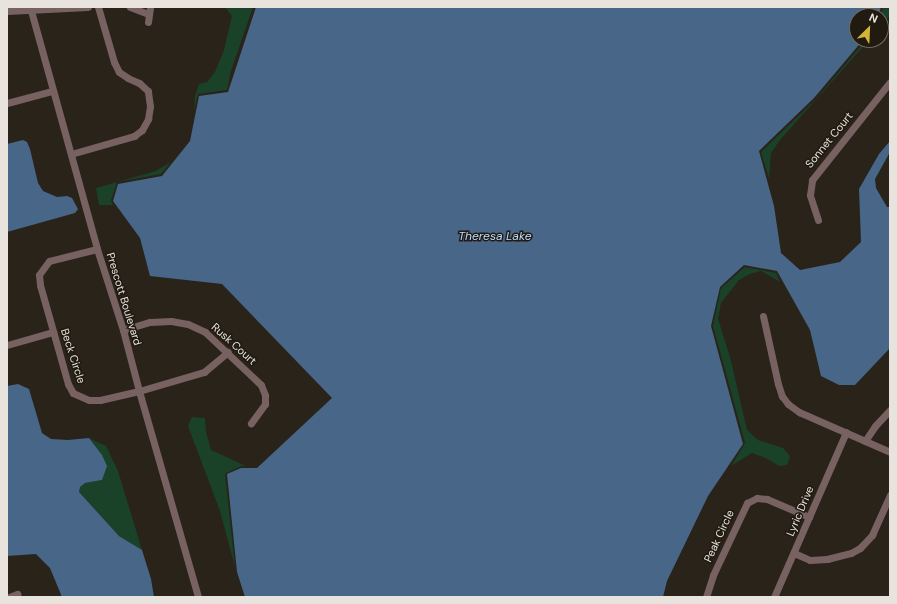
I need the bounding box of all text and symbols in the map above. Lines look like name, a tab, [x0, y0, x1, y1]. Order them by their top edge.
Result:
north arrow	[849, 8, 889, 48]
text: N	[867, 10, 880, 26]
street label: Sonnet Court	[802, 109, 856, 171]
water label: Theresa Lake	[458, 230, 532, 244]
street label: Prescott Boulevard	[104, 251, 144, 347]
street label: Rusk Court	[209, 320, 259, 368]
street label: Beck Circle	[58, 327, 88, 385]
street label: Lyric Drive	[784, 484, 816, 538]
street label: Peak Circle	[701, 508, 737, 564]

